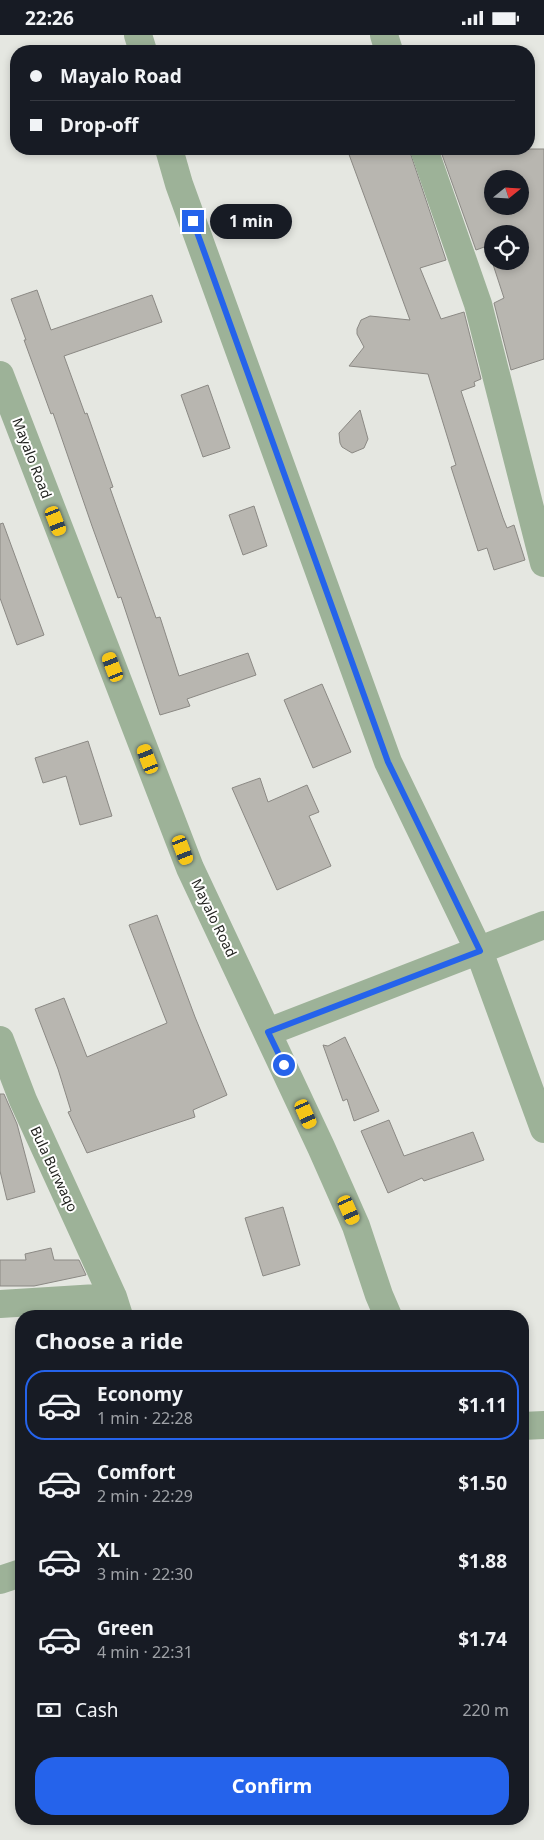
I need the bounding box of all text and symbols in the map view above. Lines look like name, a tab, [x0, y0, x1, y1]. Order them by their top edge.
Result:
text: 22:26	[25, 5, 74, 31]
text: Mayalo Road	[60, 63, 182, 89]
text: Drop-off	[60, 112, 139, 138]
north arrow	[484, 170, 529, 215]
map controls	[484, 170, 529, 270]
callout: 1 min	[210, 203, 293, 239]
route end	[182, 210, 204, 232]
text: 1 min	[229, 210, 273, 232]
button: locate	[484, 225, 529, 270]
street label: Mayalo Road	[8, 415, 57, 501]
car	[43, 504, 68, 538]
car	[100, 650, 125, 684]
car	[135, 742, 160, 776]
car	[170, 833, 195, 867]
street label: Mayalo Road	[187, 875, 242, 960]
route start	[273, 1054, 295, 1076]
car	[293, 1097, 318, 1131]
street label: Bula Burwaqo	[26, 1123, 83, 1215]
car	[336, 1193, 361, 1227]
text: Choose a ride	[35, 1325, 183, 1355]
text: Economy	[97, 1381, 183, 1407]
icon: car	[37, 1383, 82, 1428]
text: $1.11	[458, 1392, 507, 1418]
text: 1 min · 22:28	[97, 1407, 193, 1429]
text: Comfort	[97, 1459, 176, 1485]
icon: car	[37, 1461, 82, 1506]
text: $1.50	[458, 1470, 507, 1496]
text: 2 min · 22:29	[97, 1485, 193, 1507]
text: XL	[97, 1537, 120, 1563]
icon: car	[37, 1539, 82, 1584]
text: $1.88	[458, 1548, 507, 1574]
text: 3 min · 22:30	[97, 1563, 193, 1585]
text: Green	[97, 1615, 154, 1641]
icon: car	[37, 1617, 82, 1662]
text: $1.74	[458, 1626, 507, 1652]
text: 4 min · 22:31	[97, 1641, 193, 1663]
icon: cash	[35, 1696, 63, 1724]
text: Cash	[75, 1697, 119, 1723]
text: 220 m	[462, 1699, 509, 1721]
button: Confirm	[35, 1757, 509, 1815]

